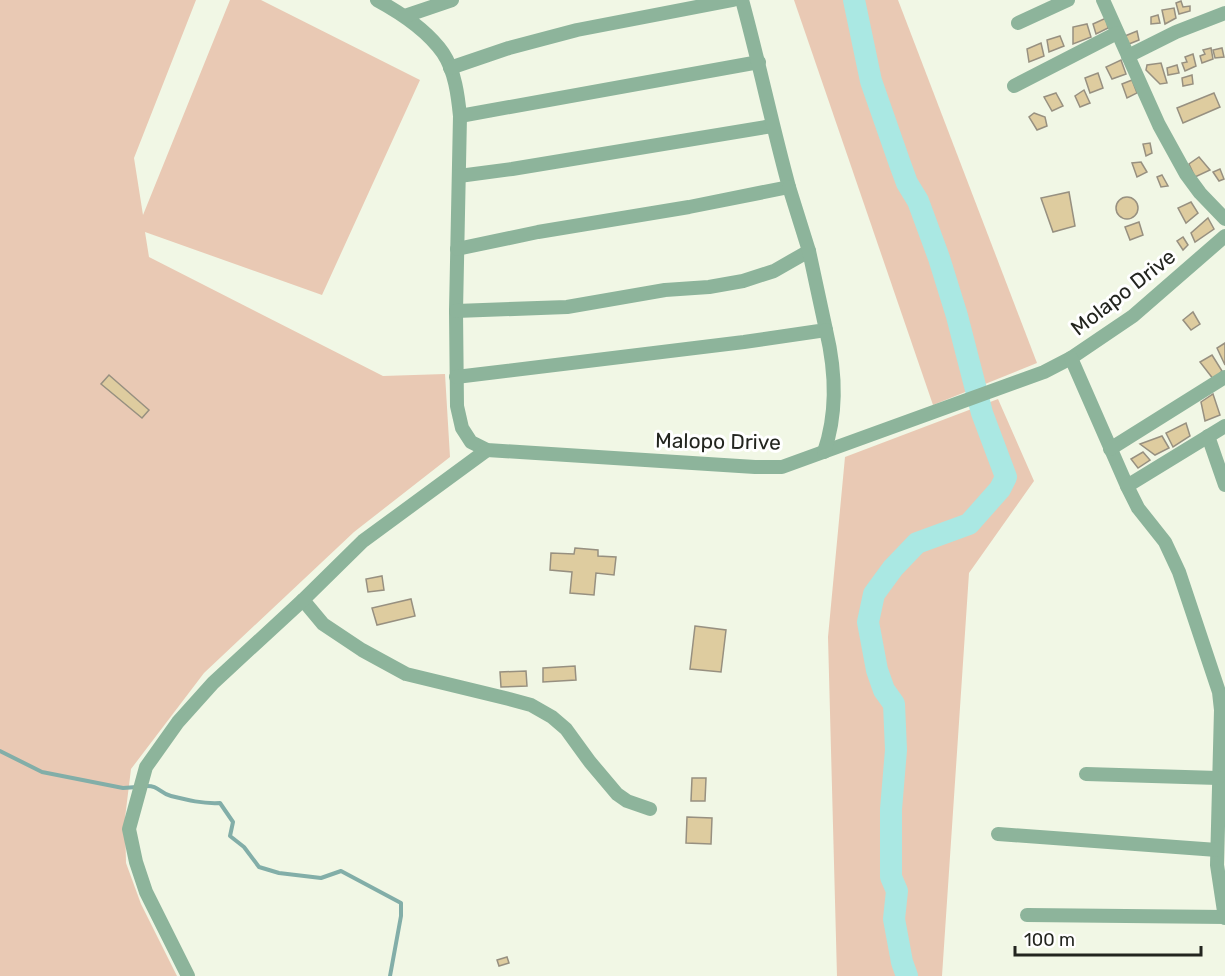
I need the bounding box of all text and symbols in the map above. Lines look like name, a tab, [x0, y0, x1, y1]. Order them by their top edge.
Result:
street label: Molapo Drive	[1066, 243, 1180, 341]
street label: Malopo Drive	[655, 427, 781, 455]
scale bar	[1015, 919, 1201, 957]
text: 100 m	[1024, 929, 1075, 951]

